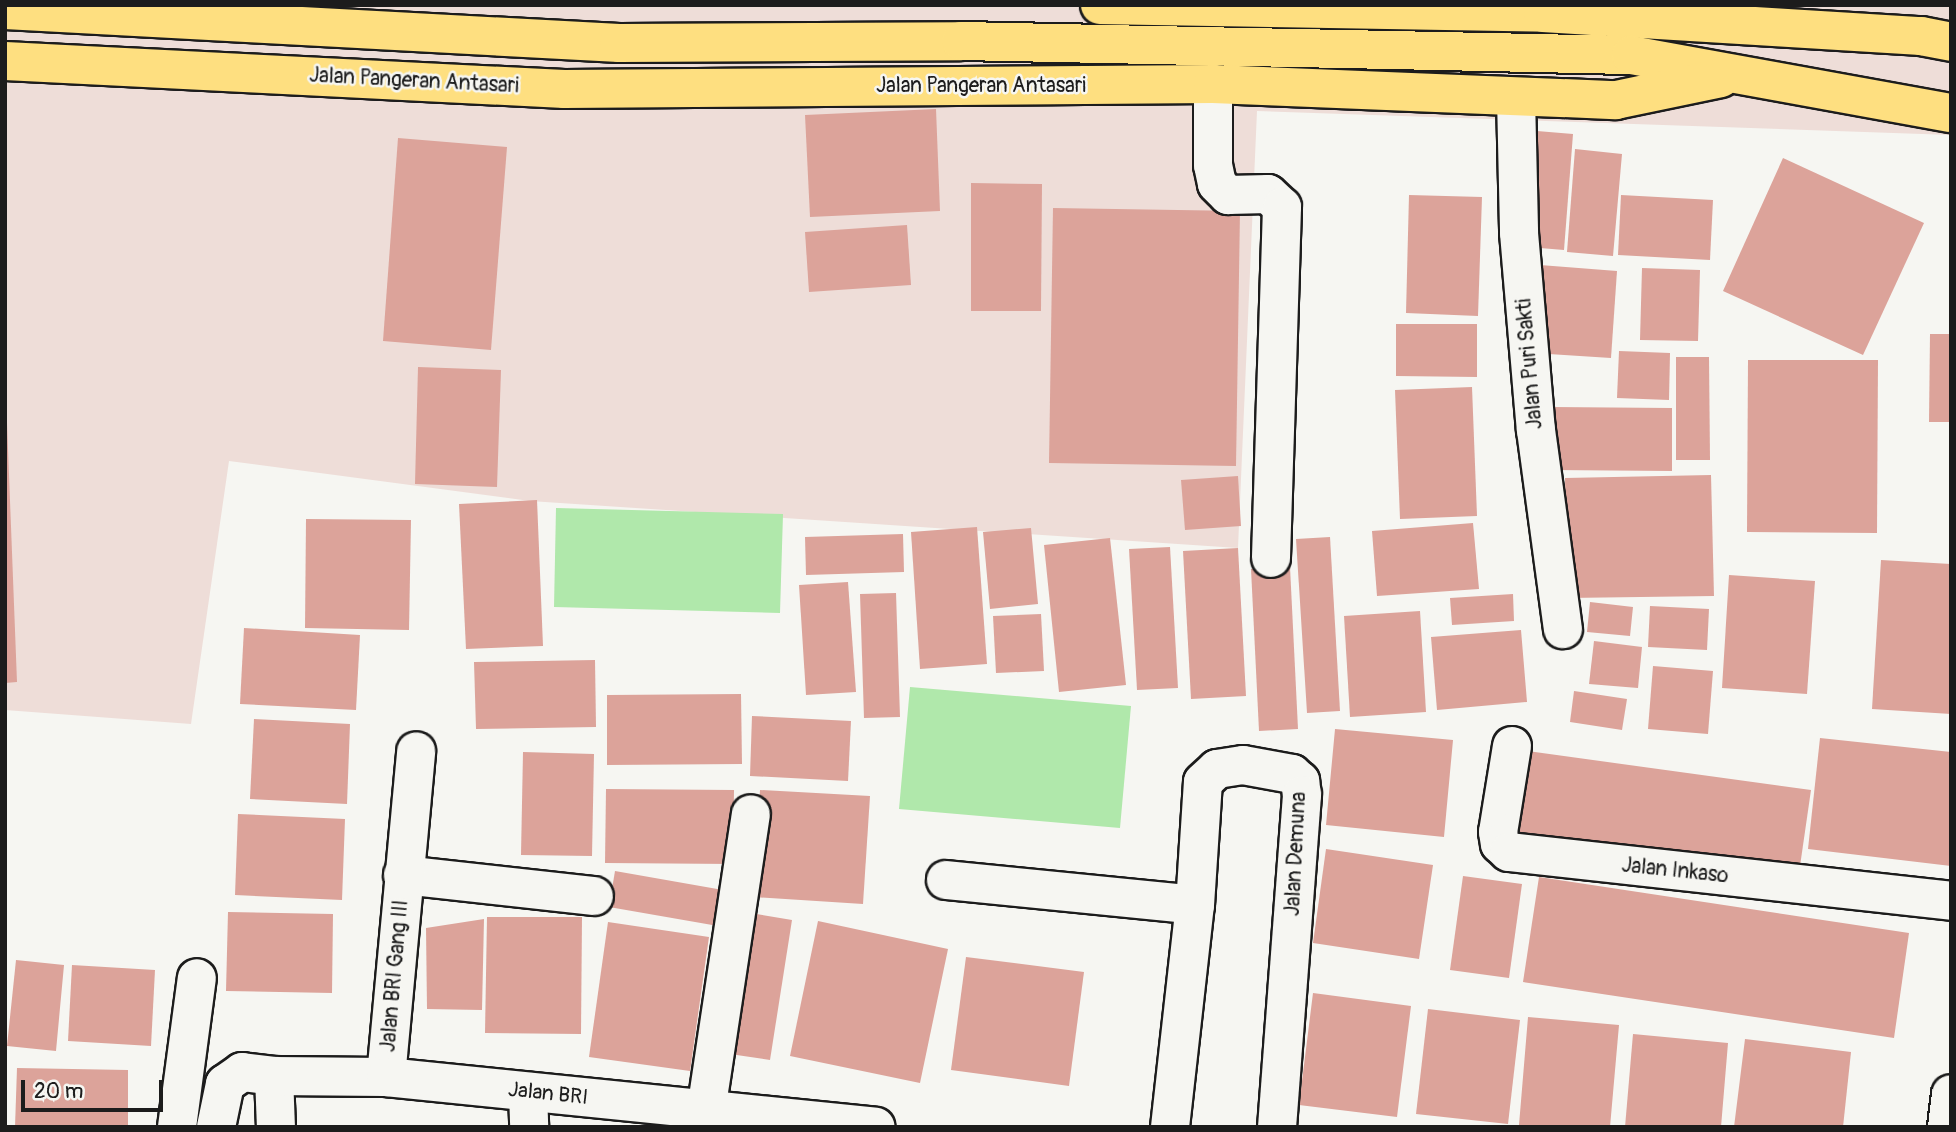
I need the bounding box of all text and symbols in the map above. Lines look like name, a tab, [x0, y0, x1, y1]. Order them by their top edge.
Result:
street label: Jalan Pangeran Antasari	[308, 63, 520, 99]
street label: Jalan Pangeran Antasari	[876, 73, 1086, 99]
street label: Jalan Puri Sakti	[1512, 297, 1548, 431]
street label: Jalan Demuna	[1280, 791, 1312, 917]
street label: Jalan Inkaso	[1620, 853, 1730, 889]
street label: Jalan BRI Gang III	[376, 899, 414, 1053]
scale bar	[24, 1066, 166, 1110]
street label: Jalan BRI	[507, 1077, 589, 1111]
text: 20 m	[34, 1078, 83, 1105]

